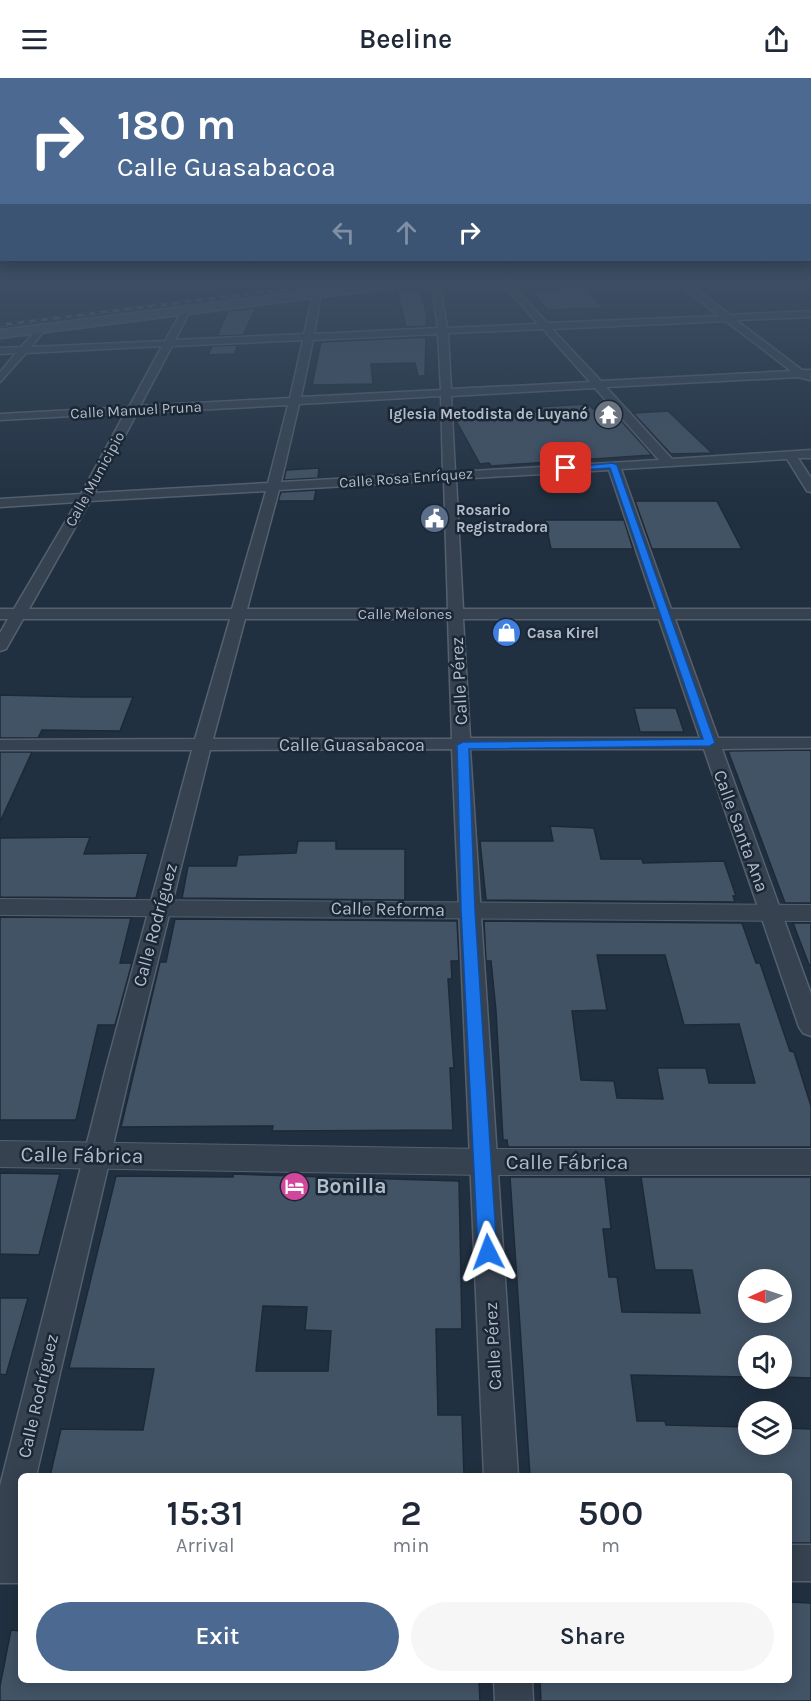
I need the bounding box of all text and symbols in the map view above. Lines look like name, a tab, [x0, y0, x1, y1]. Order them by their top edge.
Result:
icon: menu	[18, 23, 51, 56]
text: Beeline	[359, 23, 452, 55]
icon: share	[760, 23, 793, 56]
text: 180 m	[117, 100, 236, 150]
icon: right	[18, 102, 96, 180]
text: Calle Guasabacoa	[117, 151, 336, 183]
icon: left	[327, 216, 360, 249]
icon: ahead	[390, 216, 423, 249]
icon: right	[453, 216, 486, 249]
street label: Calle Manuel Pruna	[70, 398, 202, 422]
temple icon: Iglesia Metodista de Luyanó	[593, 398, 625, 430]
place label: Iglesia Metodista de Luyanó	[389, 405, 588, 423]
street label: Calle Municipio	[61, 428, 129, 530]
pin	[540, 442, 591, 493]
icon: arrive	[549, 451, 582, 484]
street label: Calle Rosa Enríquez	[338, 464, 474, 492]
place label: Rosario Registradora	[456, 501, 548, 536]
public building icon: Rosario Registradora	[419, 503, 451, 535]
street label: Calle Melones	[358, 605, 452, 623]
shop icon: Casa Kirel	[490, 617, 522, 649]
place label: Casa Kirel	[527, 624, 599, 642]
street label: Calle Pérez	[446, 636, 472, 726]
street label: Calle Guasabacoa	[279, 734, 425, 756]
street label: Calle Santa Ana	[709, 767, 773, 895]
street label: Calle Rodríguez	[128, 861, 182, 989]
street label: Calle Reforma	[331, 897, 445, 921]
street label: Calle Fábrica	[20, 1142, 144, 1168]
street label: Calle Fábrica	[506, 1150, 628, 1174]
hotel icon: Bonilla	[279, 1170, 311, 1202]
place label: Bonilla	[316, 1174, 387, 1198]
position arrow	[456, 1220, 520, 1284]
north arrow	[738, 1269, 792, 1323]
map controls	[738, 1269, 792, 1455]
street label: Calle Pérez	[480, 1301, 506, 1391]
street label: Calle Rodríguez	[13, 1332, 63, 1460]
button: sound	[738, 1335, 792, 1389]
button: layers	[738, 1401, 792, 1455]
text: 15:31	[167, 1492, 244, 1534]
text: 2	[400, 1492, 422, 1534]
text: 500	[578, 1492, 643, 1534]
text: Arrival	[176, 1534, 235, 1557]
text: min	[393, 1534, 429, 1557]
text: m	[601, 1534, 620, 1557]
button: Exit	[36, 1602, 399, 1671]
button: Share	[411, 1602, 774, 1671]

